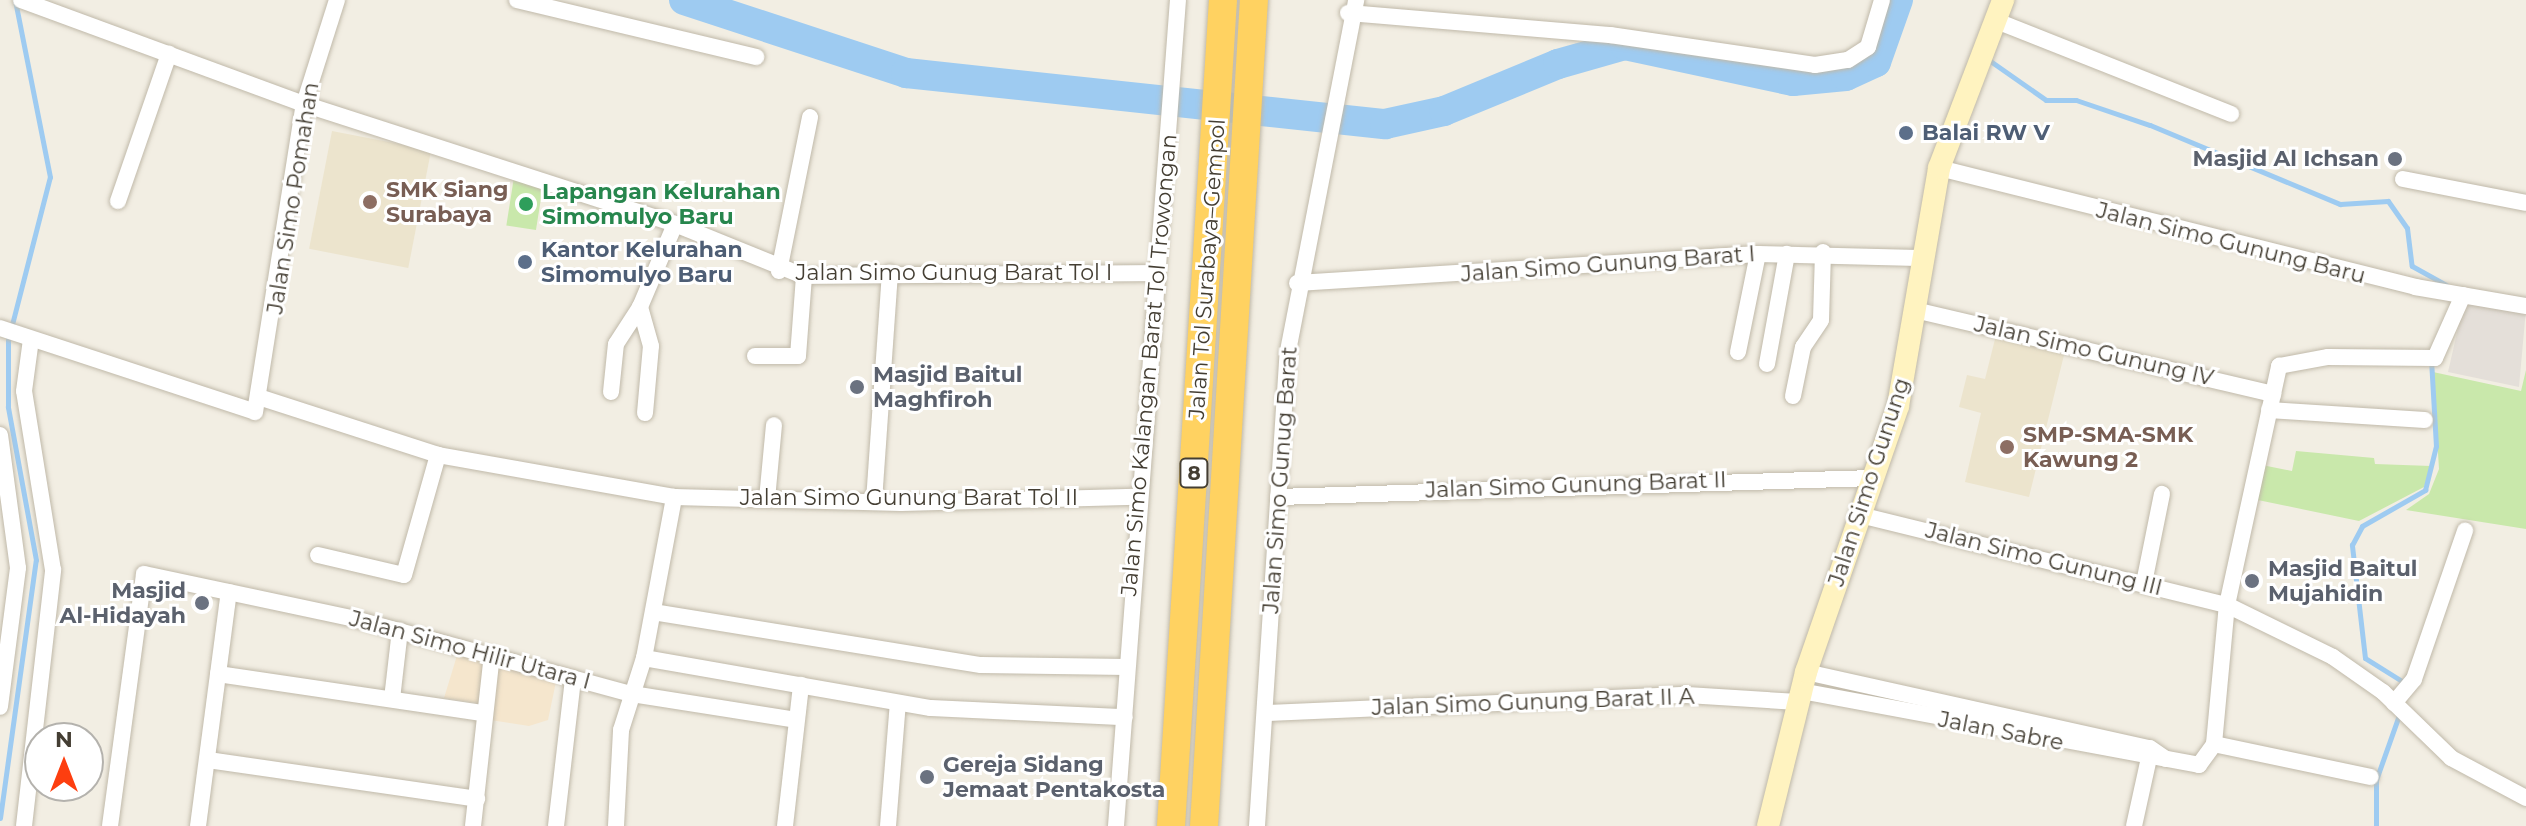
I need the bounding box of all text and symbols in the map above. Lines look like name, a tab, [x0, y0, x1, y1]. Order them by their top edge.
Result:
street label: Jalan Simo Pomahan	[262, 80, 324, 316]
street label: Jalan Tol Surabaya–Gempol	[1183, 118, 1231, 420]
place label: Balai RW V	[1922, 120, 2050, 146]
marker: Balai RW V	[1897, 124, 1915, 142]
street label: Jalan Simo Kalangan Barat Tol Trowongan	[1116, 133, 1182, 597]
place label: Masjid Al Ichsan	[2192, 146, 2379, 172]
marker: Masjid Al Ichsan	[2386, 150, 2404, 168]
place label: SMK Siang Surabaya	[386, 176, 508, 228]
place label: Lapangan Kelurahan Simomulyo Baru	[542, 178, 781, 230]
marker: SMK Siang Surabaya	[361, 193, 379, 211]
marker: Lapangan Kelurahan Simomulyo Baru	[517, 195, 535, 213]
street label: Jalan Simo Gunung Baru	[2094, 197, 2368, 289]
place label: Kantor Kelurahan Simomulyo Baru	[541, 236, 743, 288]
street label: Jalan Simo Gunung Barat I	[1460, 241, 1756, 287]
marker: Kantor Kelurahan Simomulyo Baru	[516, 253, 534, 271]
street label: Jalan Simo Gunug Barat Tol I	[796, 260, 1112, 286]
street label: Jalan Simo Gunung IV	[1972, 311, 2216, 391]
street label: Jalan Simo Gunug Barat	[1257, 346, 1303, 614]
place label: Masjid Baitul Maghfiroh	[873, 361, 1022, 412]
street label: Jalan Simo Gunung	[1823, 375, 1915, 589]
marker: Masjid Baitul Maghfiroh	[848, 378, 866, 396]
place label: SMP-SMA-SMK Kawung 2	[2023, 421, 2193, 472]
marker: SMP-SMA-SMK Kawung 2	[1998, 438, 2016, 456]
road number: 8	[1178, 457, 1210, 489]
street label: Jalan Simo Gunung Barat II	[1425, 467, 1727, 503]
street label: Jalan Simo Gunung Barat Tol II	[740, 485, 1078, 511]
street label: Jalan Simo Gunung III	[1923, 517, 2165, 601]
place label: Masjid Baitul Mujahidin	[2268, 555, 2417, 606]
marker: Masjid Baitul Mujahidin	[2243, 572, 2261, 590]
place label: Masjid Al-Hidayah	[60, 577, 186, 628]
marker: Masjid Al-Hidayah	[193, 594, 211, 612]
street label: Jalan Simo Hilir Utara I	[347, 605, 593, 695]
street label: Jalan Simo Gunung Barat II A	[1371, 683, 1695, 721]
street label: Jalan Sabre	[1936, 706, 2066, 756]
north arrow	[24, 722, 104, 802]
text: N	[55, 726, 73, 753]
place label: Gereja Sidang Jemaat Pentakosta	[943, 751, 1165, 802]
marker: Gereja Sidang Jemaat Pentakosta	[918, 768, 936, 786]

